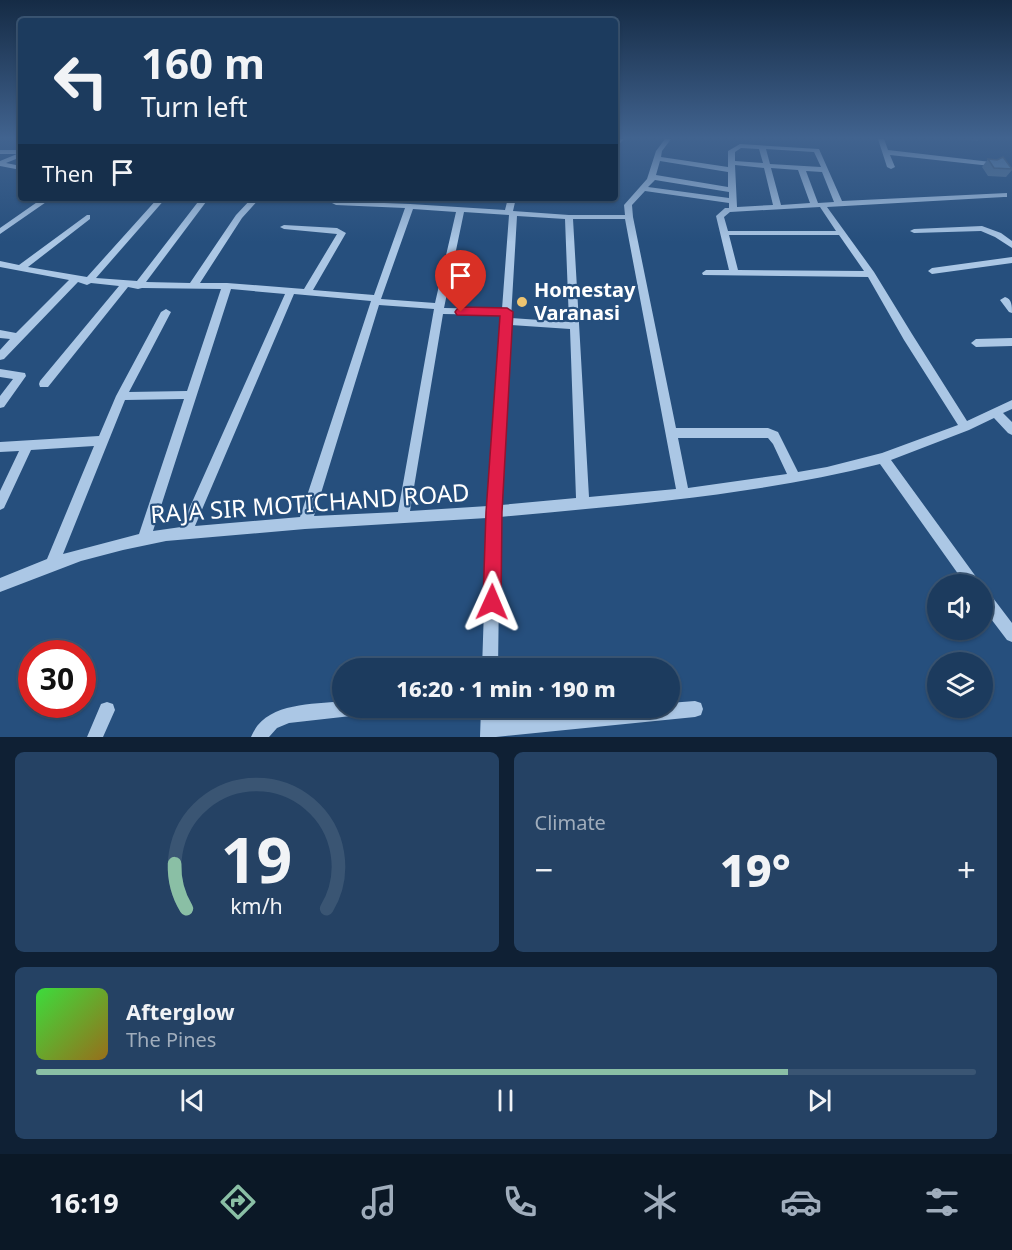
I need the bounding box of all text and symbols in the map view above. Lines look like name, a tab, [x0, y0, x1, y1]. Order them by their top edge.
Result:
text: 160 m	[141, 34, 265, 91]
icon: left	[42, 42, 120, 120]
text: Turn left	[141, 88, 247, 125]
icon: arrive	[106, 156, 139, 189]
text: Then	[42, 158, 94, 188]
pin	[435, 250, 486, 312]
icon: arrive	[444, 259, 477, 292]
place label: Homestay Varanasi	[534, 276, 636, 326]
marker: Homestay Varanasi	[515, 295, 529, 309]
street label: RAJA SIR MOTICHAND ROAD	[149, 475, 471, 530]
position arrow	[460, 570, 524, 634]
map controls	[927, 574, 993, 718]
button: sound	[927, 574, 993, 640]
speed limit sign: 30	[18, 640, 96, 718]
button: layers	[927, 652, 993, 718]
text: 16:20 · 1 min · 190 m	[396, 673, 616, 703]
text: Climate	[535, 809, 606, 836]
text: 19	[221, 816, 292, 901]
text: 19°	[720, 839, 791, 900]
text: −	[535, 847, 553, 892]
text: +	[957, 847, 976, 892]
text: km/h	[230, 891, 283, 920]
text: Afterglow	[126, 996, 235, 1026]
text: The Pines	[126, 1026, 216, 1053]
icon: previous	[176, 1084, 209, 1117]
icon: pause	[489, 1084, 522, 1117]
icon: next	[803, 1084, 836, 1117]
icon: directions	[217, 1181, 259, 1223]
icon: music	[358, 1181, 400, 1223]
icon: phone	[499, 1181, 541, 1223]
icon: climate	[639, 1181, 681, 1223]
icon: car	[780, 1181, 822, 1223]
icon: filters	[921, 1181, 963, 1223]
text: 16:19	[49, 1184, 119, 1221]

